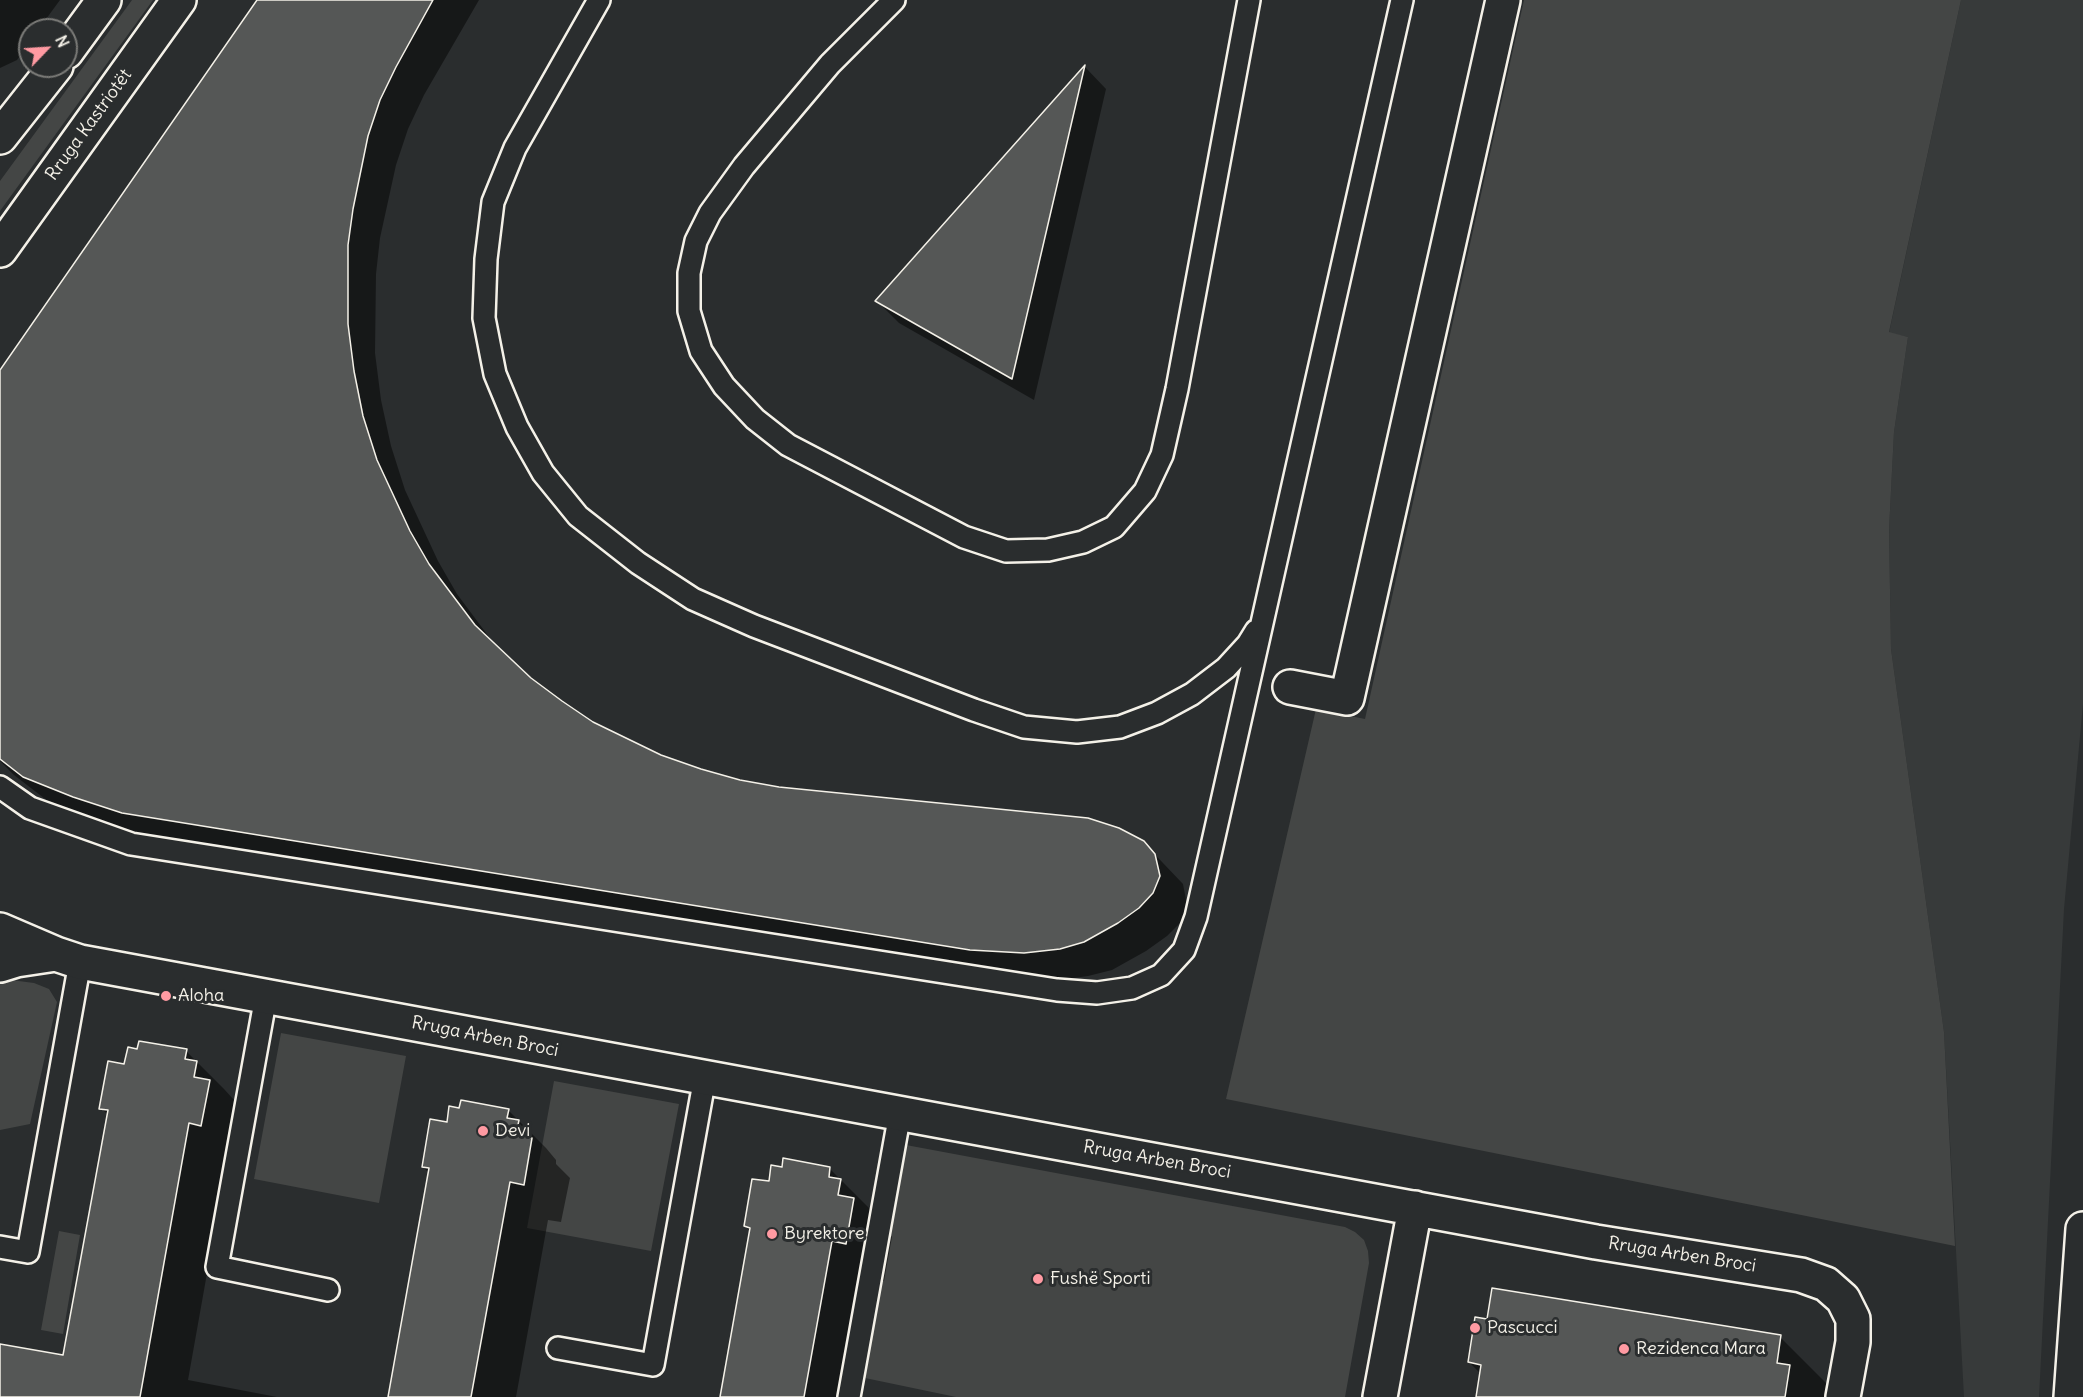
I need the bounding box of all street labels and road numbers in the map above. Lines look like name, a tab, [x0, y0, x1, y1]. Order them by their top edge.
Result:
street label: Rruga Kastriotët	[41, 65, 137, 185]
street label: Rruga Arben Broci	[410, 1012, 560, 1062]
street label: Rruga Arben Broci	[1082, 1136, 1232, 1184]
street label: Rruga Arben Broci	[1607, 1233, 1757, 1277]

